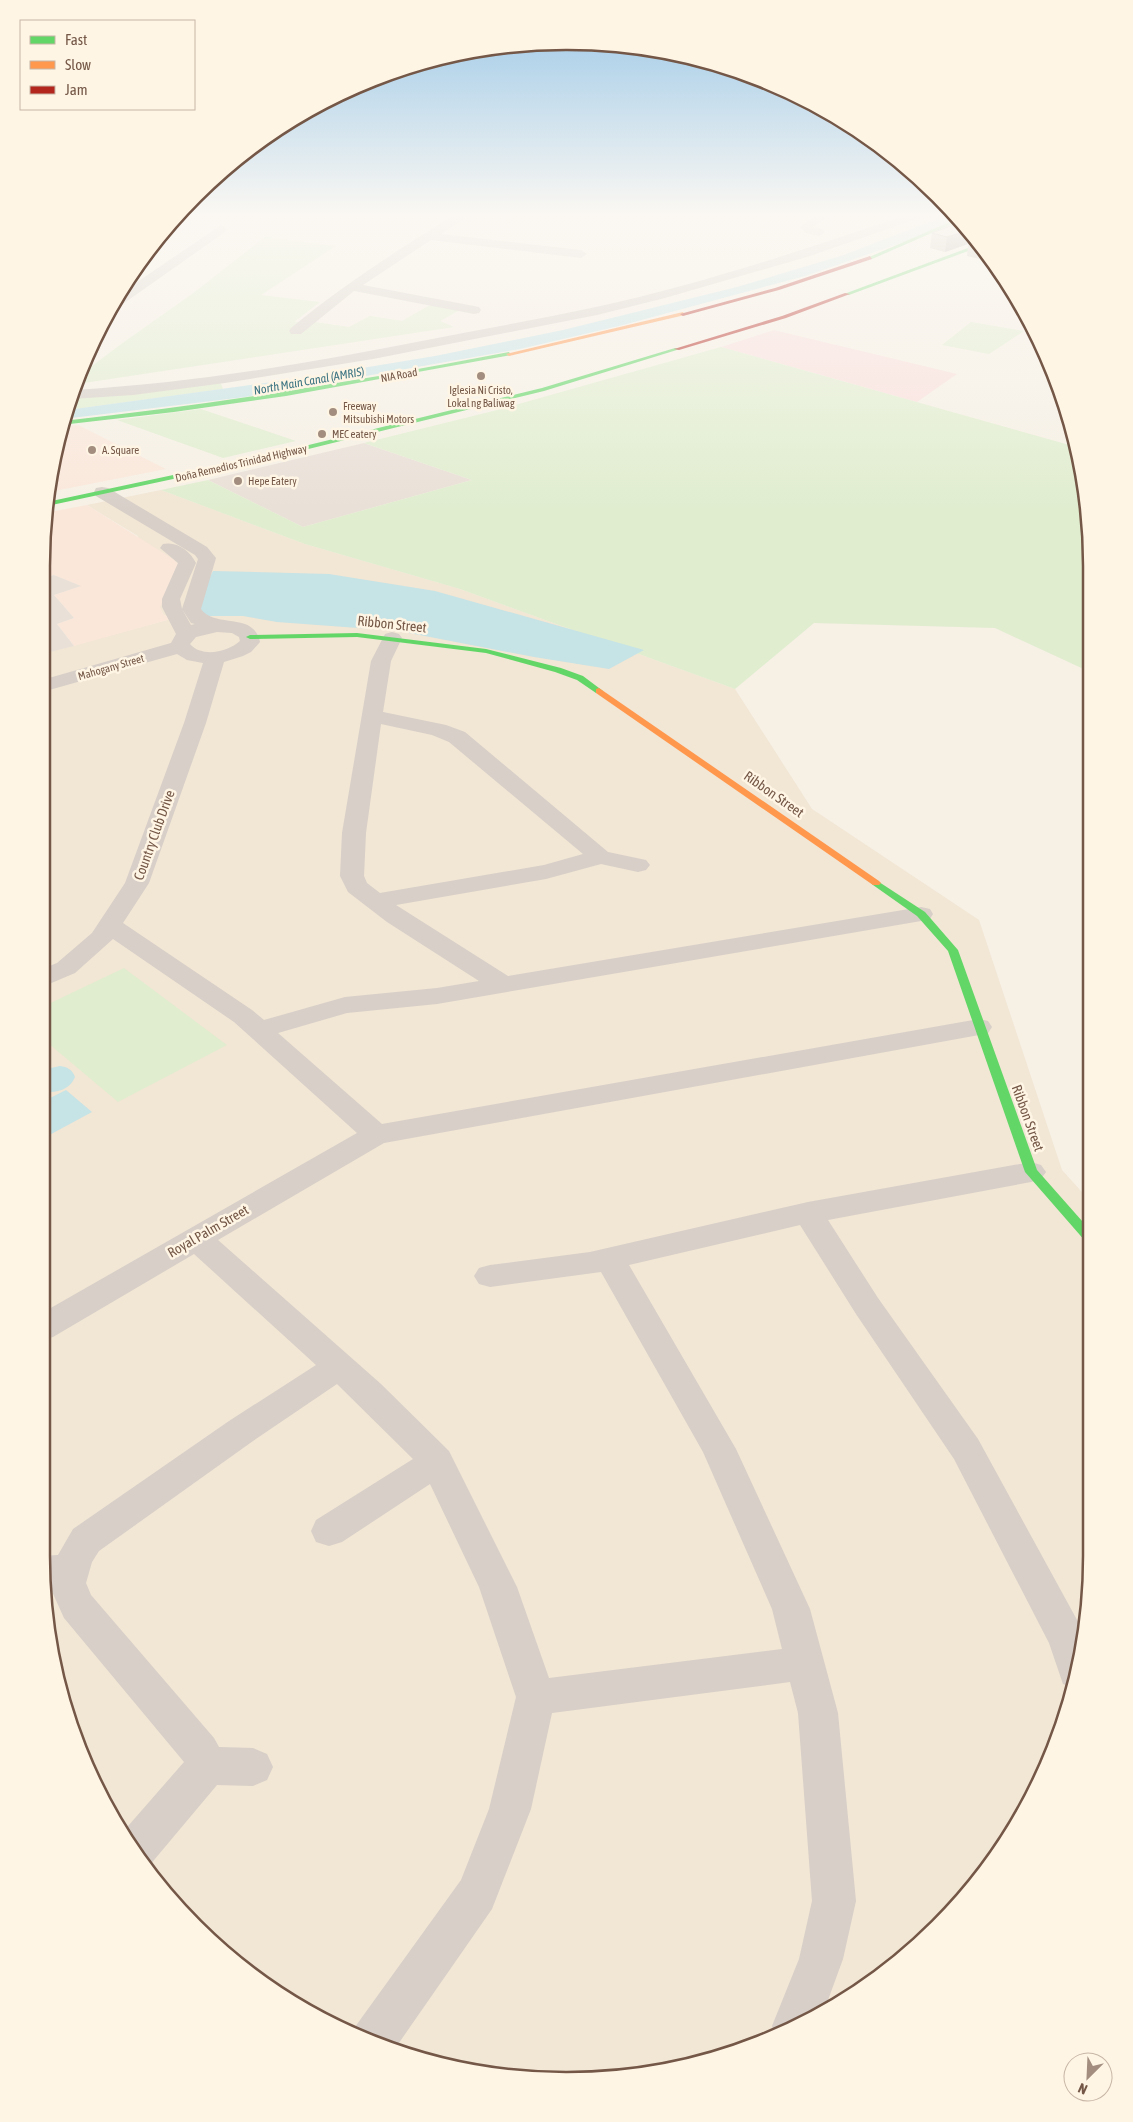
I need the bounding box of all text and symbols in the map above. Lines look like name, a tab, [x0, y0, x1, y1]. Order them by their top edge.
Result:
legend	[20, 20, 195, 110]
text: Fast	[65, 31, 87, 48]
text: Slow	[65, 56, 91, 73]
text: Jam	[65, 81, 88, 98]
water label: North Main Canal (AMRIS)	[253, 364, 365, 398]
street label: NIA Road	[380, 366, 418, 384]
marker: Iglesia Ni Cristo, Lokal ng Baliwag	[475, 370, 487, 382]
place label: Iglesia Ni Cristo, Lokal ng Baliwag	[447, 384, 515, 409]
place label: Freeway Mitsubishi Motors	[343, 400, 414, 425]
marker: Freeway Mitsubishi Motors	[327, 406, 339, 418]
marker: MEC eatery	[316, 428, 328, 440]
place label: MEC eatery	[332, 428, 377, 440]
street label: Doña Remedios Trinidad Highway	[174, 442, 309, 484]
marker: A. Square	[86, 444, 98, 456]
place label: A. Square	[102, 444, 139, 456]
marker: Hepe Eatery	[232, 475, 244, 487]
place label: Hepe Eatery	[248, 475, 297, 487]
street label: Ribbon Street	[357, 612, 427, 636]
street label: Mahogany Street	[77, 652, 145, 682]
street label: Ribbon Street	[741, 768, 807, 820]
street label: Country Club Drive	[130, 788, 178, 882]
street label: Ribbon Street	[1009, 1083, 1047, 1153]
street label: Royal Palm Street	[165, 1201, 251, 1261]
north arrow	[1063, 2052, 1113, 2102]
text: N	[1076, 2080, 1090, 2098]

